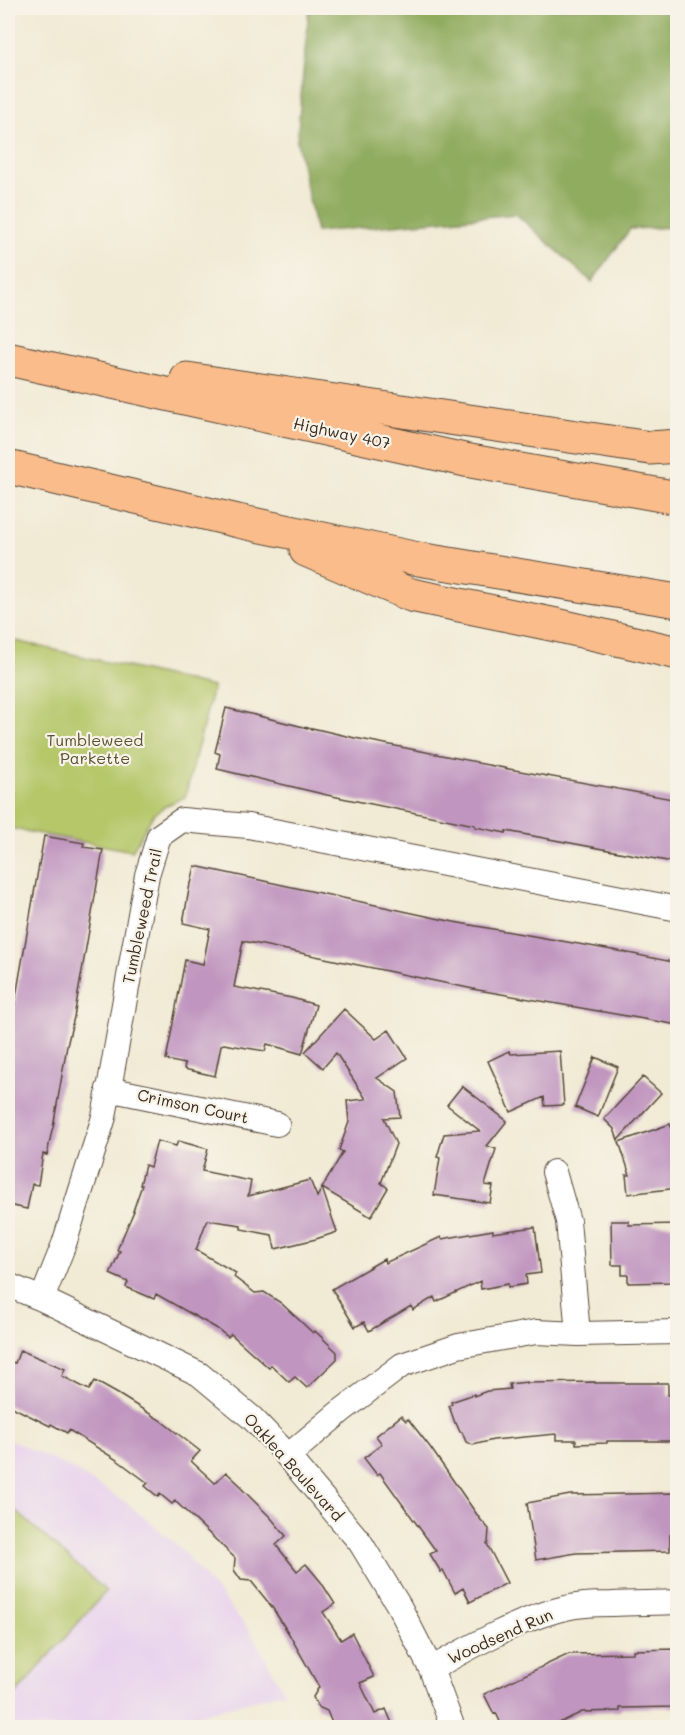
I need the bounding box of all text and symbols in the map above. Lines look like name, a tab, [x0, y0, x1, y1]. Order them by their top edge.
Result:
street label: Highway 407	[292, 412, 393, 453]
park label: Tumbleweed Parkette	[47, 729, 143, 768]
street label: Tumbleweed Trail	[117, 846, 166, 985]
street label: Crimson Court	[136, 1083, 251, 1128]
street label: Oaklea Boulevard	[240, 1408, 349, 1525]
street label: Woodsend Run	[444, 1603, 556, 1668]

